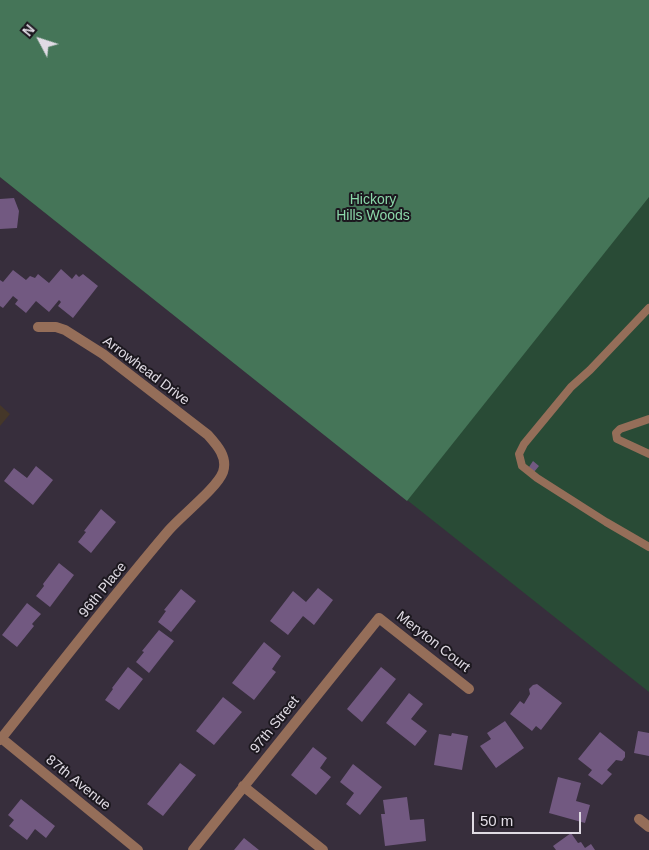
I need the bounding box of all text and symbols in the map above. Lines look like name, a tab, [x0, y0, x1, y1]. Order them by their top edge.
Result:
north arrow	[15, 15, 65, 65]
text: N	[19, 21, 38, 39]
park label: Hickory Hills Woods	[336, 192, 410, 224]
street label: Arrowhead Drive	[99, 333, 193, 409]
street label: 96th Place	[76, 559, 130, 621]
street label: Meryton Court	[393, 608, 473, 676]
street label: 97th Street	[247, 693, 303, 757]
street label: 87th Avenue	[42, 752, 114, 814]
scale bar	[474, 802, 583, 834]
text: 50 m	[480, 812, 513, 829]

